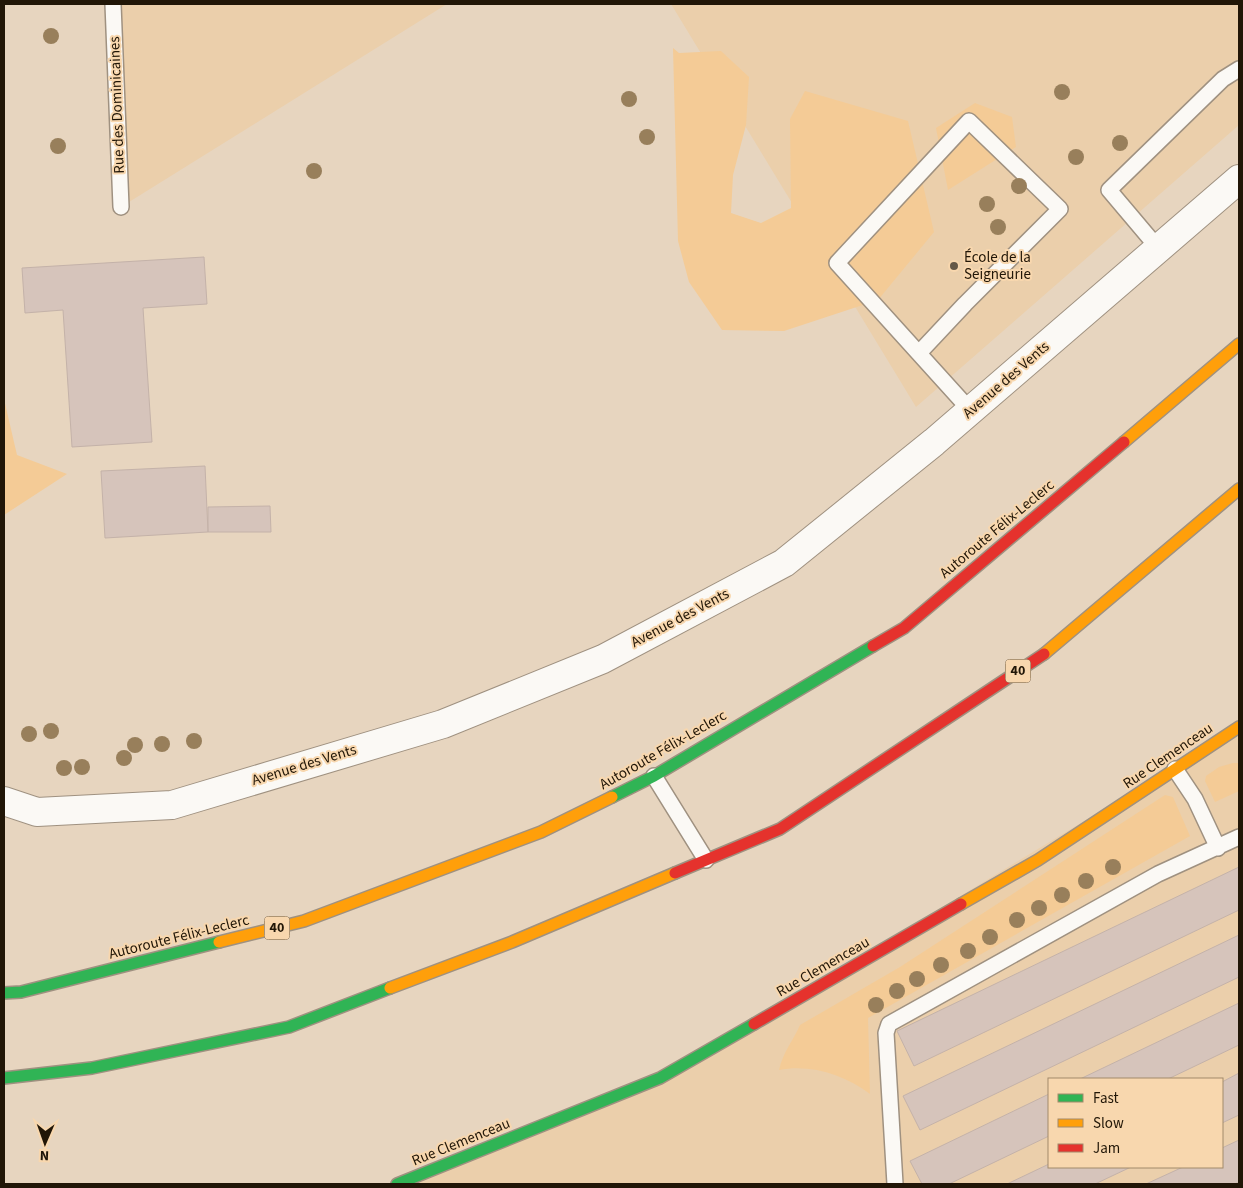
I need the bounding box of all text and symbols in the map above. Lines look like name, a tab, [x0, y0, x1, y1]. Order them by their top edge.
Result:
street label: Rue des Dominicaines	[104, 36, 130, 174]
place label: École de la Seigneurie	[964, 247, 1031, 285]
marker: École de la Seigneurie	[948, 260, 960, 272]
street label: Avenue des Vents	[958, 336, 1054, 424]
street label: Autoroute Félix-Leclerc	[935, 475, 1059, 583]
street label: Avenue des Vents	[627, 583, 733, 653]
road number: 40	[1006, 659, 1030, 682]
street label: Autoroute Félix-Leclerc	[596, 705, 731, 795]
street label: Rue Clemenceau	[1119, 718, 1217, 794]
street label: Avenue des Vents	[249, 739, 359, 791]
street label: Autoroute Félix-Leclerc	[107, 909, 251, 965]
road number: 40	[264, 916, 290, 940]
street label: Rue Clemenceau	[772, 932, 874, 1002]
legend	[1048, 1078, 1223, 1168]
text: Fast	[1093, 1088, 1119, 1109]
street label: Rue Clemenceau	[409, 1113, 513, 1171]
text: Slow	[1093, 1113, 1124, 1134]
north arrow	[20, 1118, 70, 1168]
text: Jam	[1093, 1138, 1120, 1159]
text: N	[40, 1145, 50, 1165]

